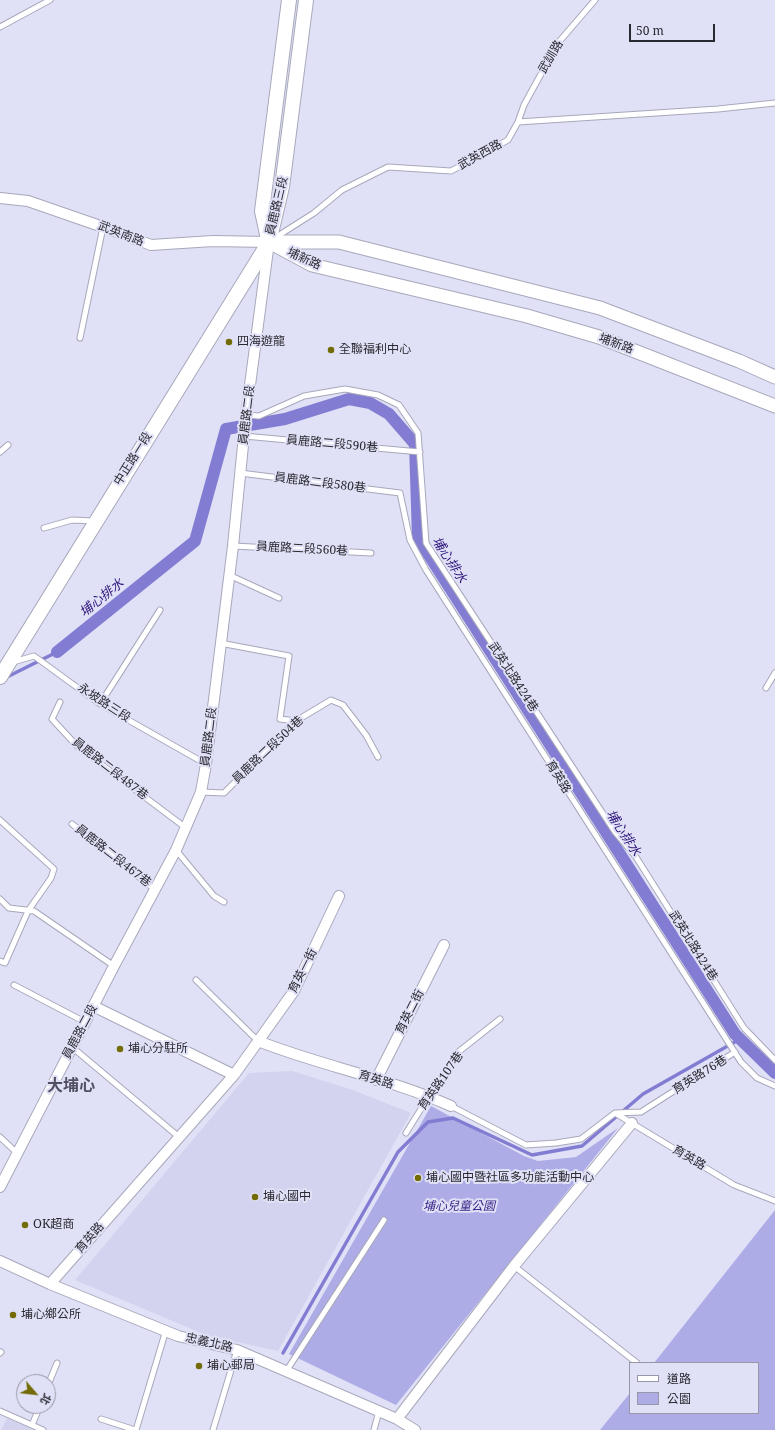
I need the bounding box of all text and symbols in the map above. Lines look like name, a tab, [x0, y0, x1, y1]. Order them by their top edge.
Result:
scale bar	[631, 16, 717, 42]
text: 50 m	[636, 22, 664, 39]
street label: 武訓路	[536, 38, 566, 76]
street label: 武英西路	[456, 137, 504, 173]
street label: 員鹿路三段	[263, 175, 291, 237]
street label: 武英南路	[96, 219, 146, 249]
street label: 埔新路	[285, 245, 323, 273]
street label: 埔新路	[597, 331, 635, 357]
place label: 四海遊龍	[237, 335, 285, 349]
marker: 四海遊龍	[224, 337, 234, 347]
place label: 全聯福利中心	[339, 343, 411, 357]
marker: 全聯福利中心	[326, 345, 336, 355]
street label: 員鹿路二段	[236, 384, 258, 446]
street label: 中正路一段	[111, 430, 155, 488]
street label: 員鹿路二段590巷	[285, 433, 379, 455]
street label: 員鹿路二段580巷	[273, 470, 367, 496]
water label: 埔心排水	[428, 534, 470, 586]
street label: 員鹿路二段560巷	[256, 539, 348, 559]
water label: 埔心排水	[77, 576, 127, 620]
street label: 武英北路424巷	[485, 639, 541, 715]
street label: 永坡路三段	[75, 681, 133, 725]
street label: 員鹿路二段	[198, 706, 220, 768]
street label: 員鹿路二段504巷	[229, 713, 307, 787]
street label: 員鹿路二段487巷	[69, 735, 151, 803]
street label: 育英路	[542, 758, 574, 796]
water label: 埔心排水	[602, 807, 644, 859]
street label: 員鹿路二段467巷	[72, 822, 154, 890]
street label: 武英北路424巷	[666, 908, 720, 984]
street label: 育英一街	[286, 946, 320, 996]
street label: 育英二街	[393, 987, 427, 1037]
street label: 員鹿路二段	[60, 1002, 100, 1062]
place label: 埔心分駐所	[128, 1042, 188, 1056]
marker: 埔心分駐所	[115, 1044, 125, 1054]
street label: 育英路107巷	[416, 1049, 466, 1113]
street label: 育英路76巷	[670, 1053, 730, 1097]
street label: 育英路	[357, 1068, 395, 1092]
district label: 大埔心	[47, 1076, 95, 1096]
street label: 育英路	[670, 1143, 708, 1173]
place label: 埔心國中暨社區多功能活動中心	[426, 1171, 594, 1185]
marker: 埔心國中暨社區多功能活動中心	[413, 1173, 423, 1183]
place label: 埔心國中	[263, 1190, 311, 1204]
marker: 埔心國中	[250, 1192, 260, 1202]
park label: 埔心兒童公園	[423, 1200, 495, 1214]
place label: OK超商	[33, 1218, 74, 1232]
marker: OK超商	[20, 1220, 30, 1230]
street label: 育英路	[73, 1220, 107, 1256]
place label: 埔心鄉公所	[21, 1308, 81, 1322]
marker: 埔心鄉公所	[8, 1310, 18, 1320]
street label: 忠義北路	[184, 1331, 234, 1355]
place label: 埔心郵局	[207, 1359, 255, 1373]
marker: 埔心郵局	[194, 1361, 204, 1371]
legend	[629, 1362, 759, 1414]
text: 道路	[667, 1370, 691, 1387]
north arrow	[16, 1374, 56, 1414]
text: 公園	[667, 1390, 691, 1407]
text: 北	[37, 1391, 55, 1408]

